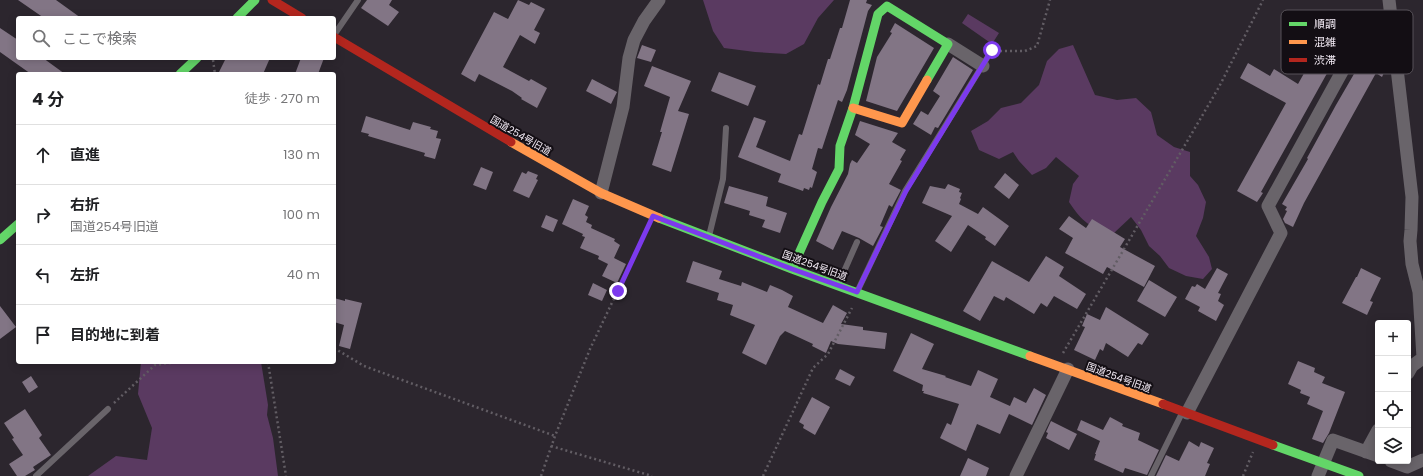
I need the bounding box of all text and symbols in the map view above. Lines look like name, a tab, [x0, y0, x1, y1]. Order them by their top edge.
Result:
legend	[1281, 10, 1413, 74]
search box	[16, 16, 336, 60]
text: 順調	[1314, 16, 1336, 32]
icon: search	[30, 27, 52, 49]
text: ここで検索	[62, 28, 137, 49]
text: 混雑	[1314, 34, 1336, 50]
route start	[983, 41, 1001, 59]
text: 渋滞	[1314, 52, 1336, 68]
text: 4 分	[32, 87, 64, 111]
text: 徒歩 · 270 m	[245, 89, 320, 108]
street label: 国道254号旧道	[487, 112, 554, 159]
icon: ahead	[32, 144, 54, 166]
text: 直進	[70, 144, 100, 165]
text: 130 m	[283, 145, 320, 164]
text: 右折	[70, 194, 100, 215]
icon: right	[32, 204, 54, 226]
text: 100 m	[283, 205, 320, 224]
text: 国道254号旧道	[70, 217, 159, 236]
street label: 国道254号旧道	[780, 247, 849, 284]
icon: left	[32, 264, 54, 286]
text: 左折	[70, 264, 100, 285]
text: 40 m	[287, 265, 320, 284]
route end	[609, 282, 627, 300]
map controls	[1375, 320, 1411, 464]
button: +	[1375, 320, 1411, 356]
icon: arrive	[32, 324, 54, 346]
text: 目的地に到着	[70, 324, 160, 345]
button: −	[1375, 356, 1411, 392]
street label: 国道254号旧道	[1084, 359, 1153, 396]
button: locate	[1375, 392, 1411, 428]
button: layers	[1375, 428, 1411, 464]

